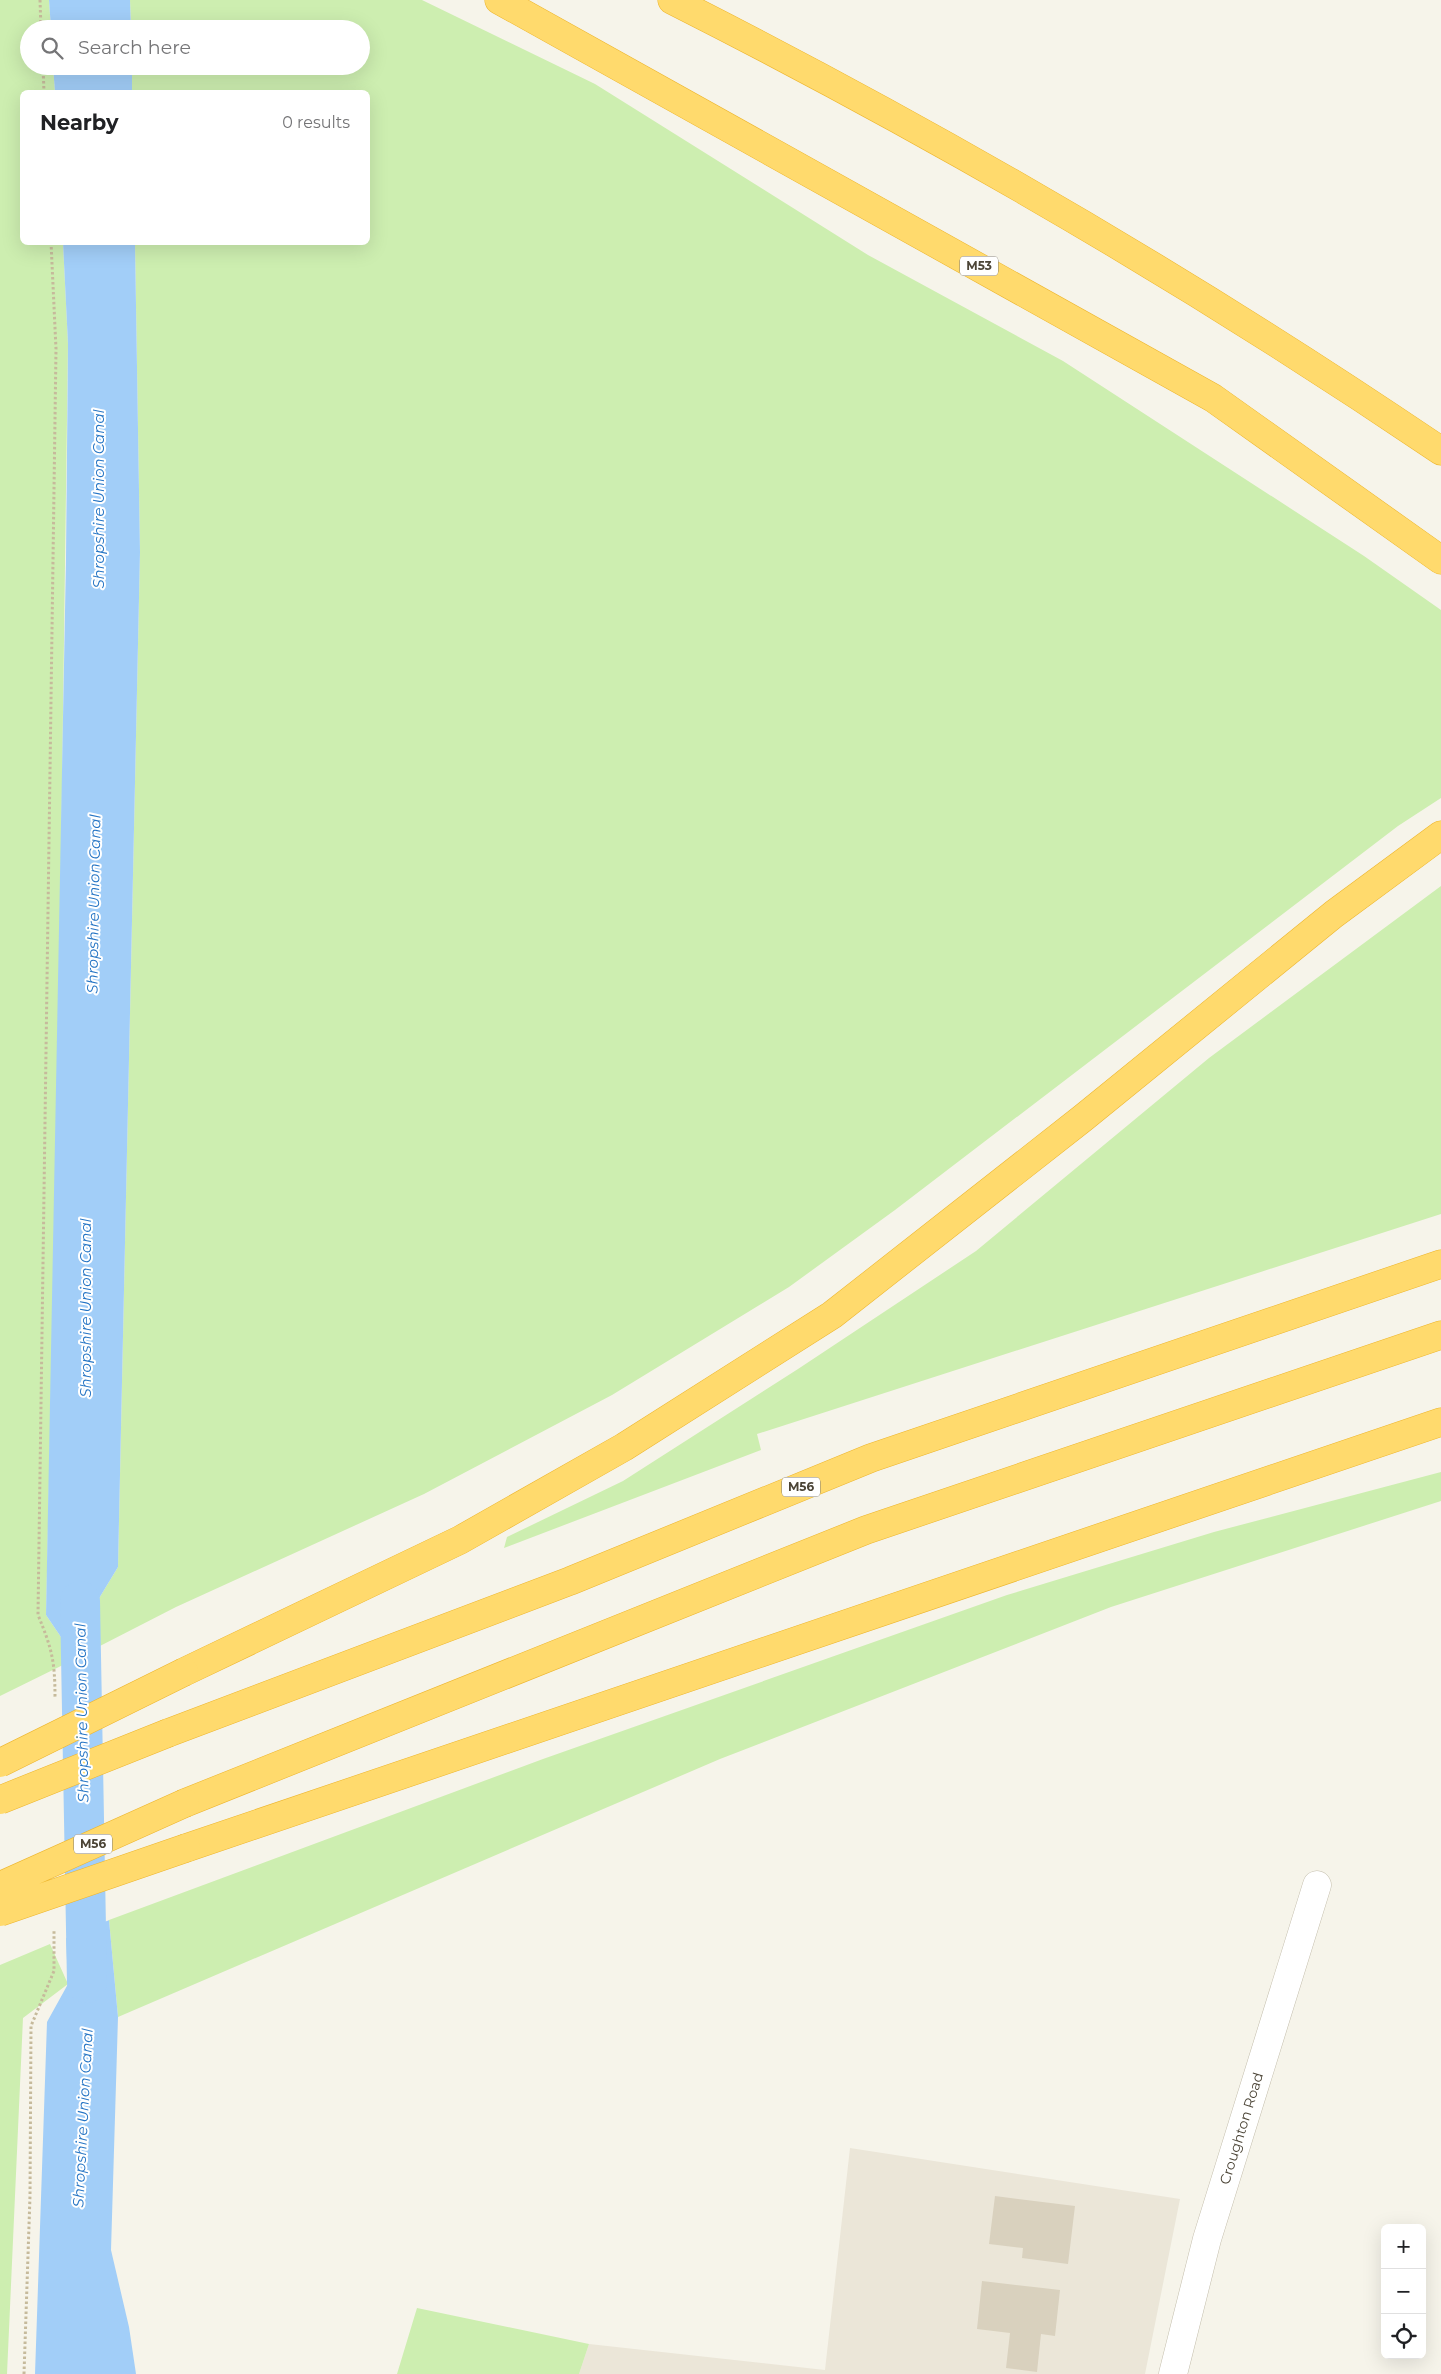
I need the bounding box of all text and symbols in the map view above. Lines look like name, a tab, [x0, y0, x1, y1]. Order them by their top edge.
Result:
search box	[20, 20, 370, 75]
icon: search	[38, 34, 66, 62]
text: Search here	[78, 36, 191, 59]
text: Nearby	[40, 110, 119, 135]
text: 0 results	[282, 113, 350, 132]
road number: M53	[960, 256, 998, 276]
water label: Shropshire Union Canal	[89, 409, 108, 589]
water label: Shropshire Union Canal	[82, 814, 105, 994]
water label: Shropshire Union Canal	[76, 1218, 95, 1398]
road number: M56	[782, 1478, 820, 1496]
water label: Shropshire Union Canal	[70, 1623, 93, 1803]
road number: M56	[74, 1835, 112, 1854]
water label: Shropshire Union Canal	[68, 2028, 97, 2208]
street label: Croughton Road	[1215, 2070, 1267, 2187]
map controls	[1381, 2224, 1426, 2359]
button: +	[1381, 2224, 1426, 2269]
button: −	[1381, 2269, 1426, 2314]
button: locate	[1381, 2314, 1426, 2359]

